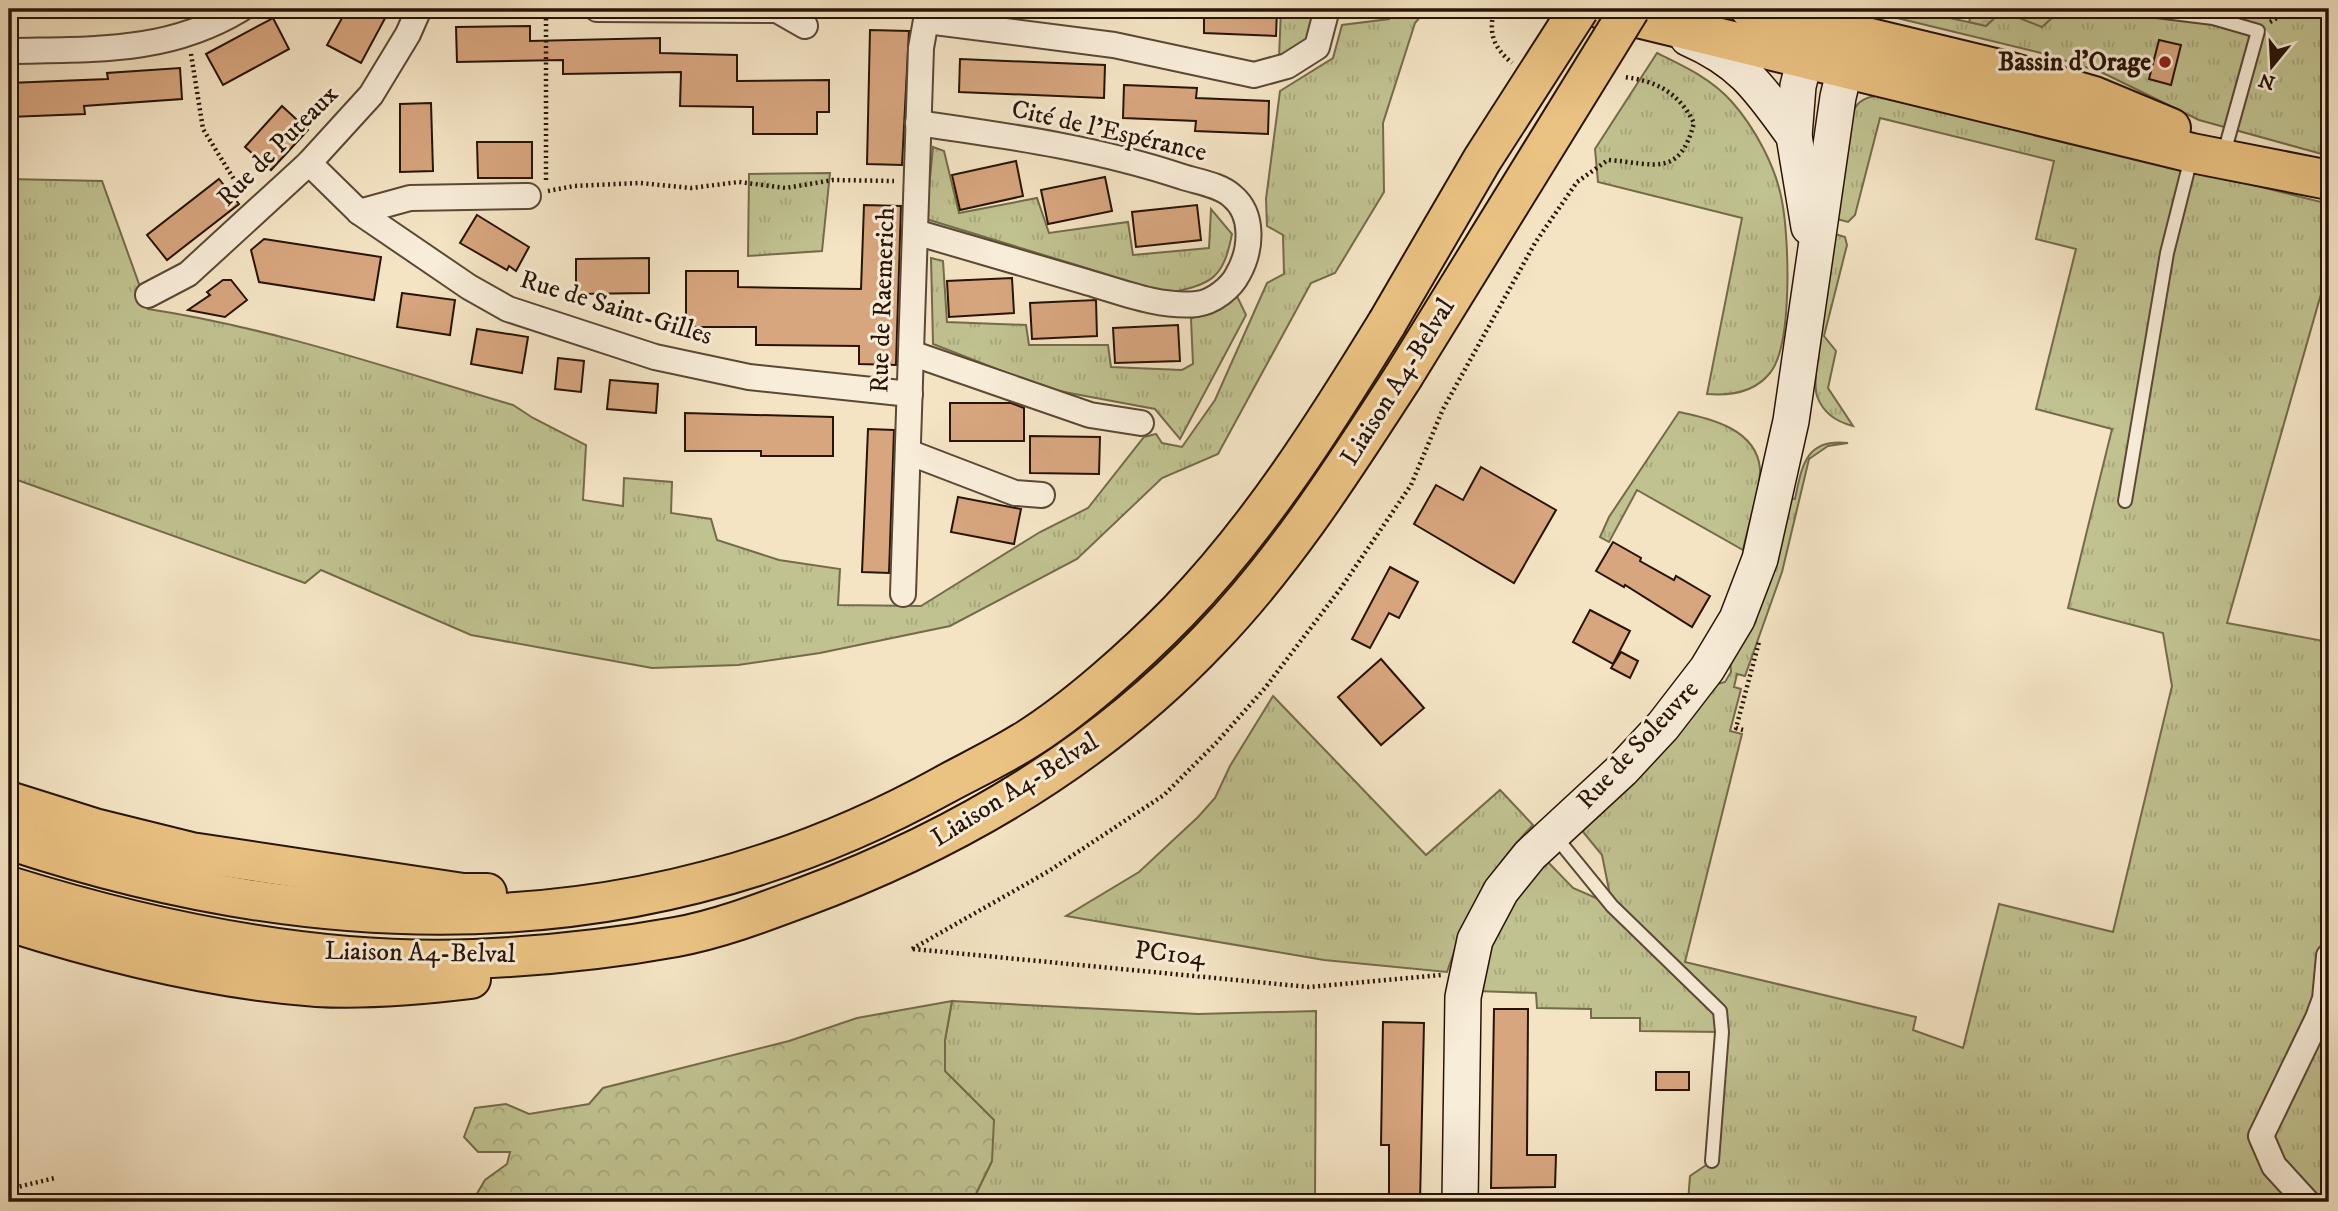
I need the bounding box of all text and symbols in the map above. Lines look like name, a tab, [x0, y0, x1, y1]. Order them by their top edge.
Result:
north arrow	[2236, 32, 2306, 102]
place label: Bassin d'Orage	[1998, 46, 2151, 79]
marker: Bassin d'Orage	[2157, 54, 2173, 70]
text: N	[2256, 67, 2278, 94]
street label: Rue de Puteaux	[210, 78, 346, 214]
street label: Cité de l'Espérance	[1008, 93, 1210, 169]
street label: Rue de Raemerich	[863, 206, 903, 394]
street label: Rue de Saint-Gilles	[516, 263, 716, 353]
street label: Liaison A4-Belval	[1333, 292, 1463, 472]
street label: Rue de Soleuvre	[1570, 674, 1706, 816]
street label: Liaison A4-Belval	[925, 725, 1105, 855]
street label: PC104	[1133, 934, 1208, 974]
street label: Liaison A4-Belval	[324, 935, 516, 971]

